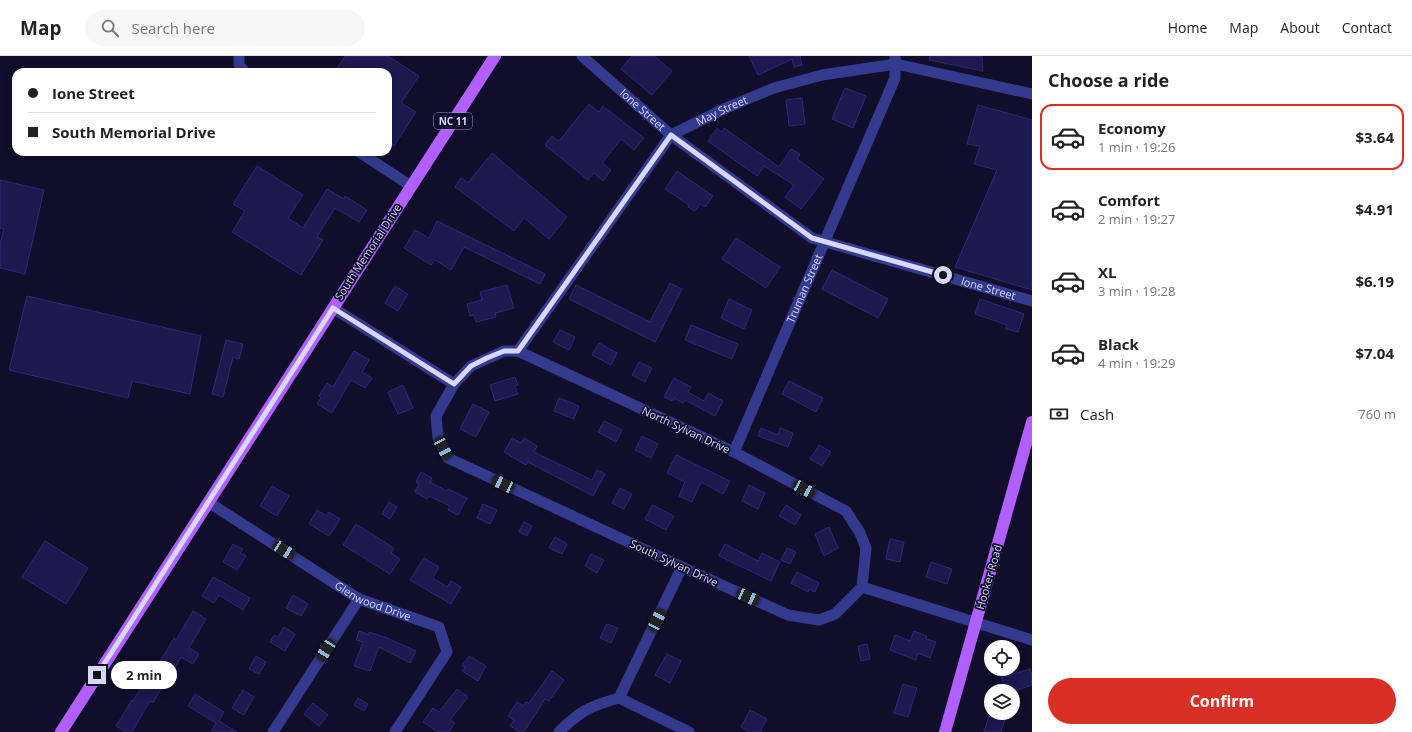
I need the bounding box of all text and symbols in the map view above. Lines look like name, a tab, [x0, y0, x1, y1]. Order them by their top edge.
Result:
search box	[85, 10, 365, 46]
text: Map	[20, 15, 61, 41]
icon: search	[99, 17, 121, 39]
text: Search here	[131, 18, 215, 38]
text: Home	[1168, 18, 1207, 37]
text: Map	[1229, 18, 1258, 37]
text: About	[1280, 18, 1320, 37]
text: Contact	[1342, 18, 1392, 37]
text: Choose a ride	[1048, 68, 1169, 92]
text: Ione Street	[52, 83, 135, 103]
street label: Ione Street	[617, 85, 669, 134]
street label: May Street	[693, 92, 750, 129]
road number: NC 11	[434, 113, 472, 129]
text: Economy	[1098, 118, 1166, 138]
icon: car	[1050, 119, 1086, 155]
text: South Memorial Drive	[52, 122, 216, 142]
text: $3.64	[1355, 127, 1394, 147]
text: 1 min · 19:26	[1098, 138, 1175, 156]
text: Comfort	[1098, 190, 1160, 210]
icon: car	[1050, 191, 1086, 227]
text: $4.91	[1355, 199, 1394, 219]
street label: South Memorial Drive	[331, 201, 404, 303]
text: 2 min · 19:27	[1098, 210, 1175, 228]
street label: Truman Street	[782, 251, 825, 325]
text: XL	[1098, 262, 1116, 282]
icon: car	[1050, 263, 1086, 299]
route start	[934, 266, 952, 284]
text: $6.19	[1355, 271, 1394, 291]
street label: Ione Street	[959, 273, 1018, 303]
text: 3 min · 19:28	[1098, 282, 1175, 300]
text: Black	[1098, 334, 1139, 354]
icon: car	[1050, 335, 1086, 371]
text: $7.04	[1355, 343, 1394, 363]
text: 4 min · 19:29	[1098, 354, 1175, 372]
street label: North Sylvan Drive	[640, 403, 733, 456]
icon: cash	[1048, 403, 1070, 425]
text: Cash	[1080, 404, 1114, 424]
text: 760 m	[1358, 405, 1396, 423]
car	[432, 435, 454, 461]
car	[490, 473, 516, 495]
car	[791, 478, 817, 500]
street label: South Sylvan Drive	[628, 536, 721, 589]
car	[271, 538, 297, 562]
street label: Hooker Road	[972, 543, 1005, 611]
street label: Glenwood Drive	[332, 577, 413, 624]
car	[735, 587, 761, 607]
car	[646, 607, 668, 633]
car	[314, 637, 338, 663]
map controls	[984, 640, 1020, 720]
button: locate	[984, 640, 1020, 676]
callout: 2 min	[111, 661, 177, 689]
route end	[88, 666, 106, 684]
text: 2 min	[126, 666, 162, 684]
button: Confirm	[1048, 678, 1396, 724]
button: layers	[984, 684, 1020, 720]

